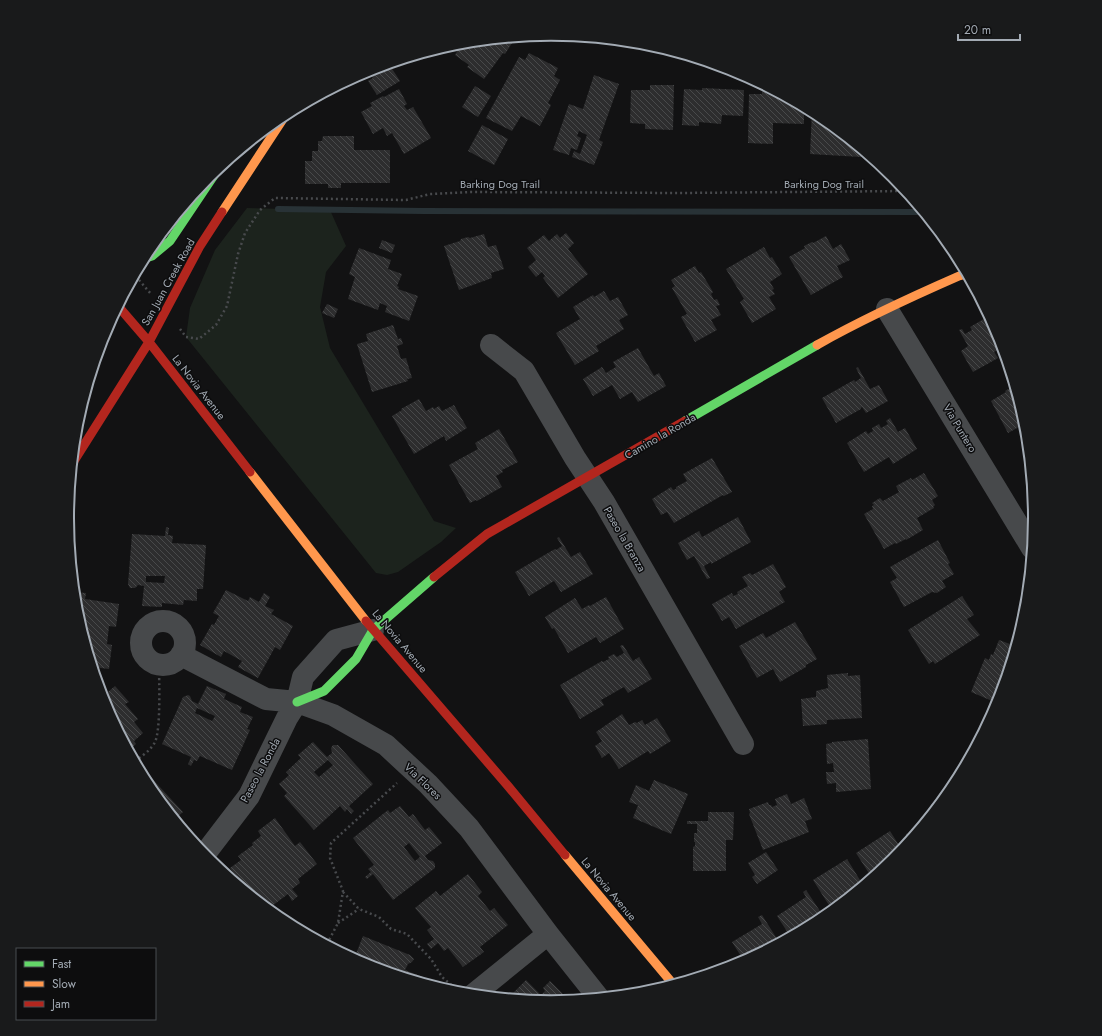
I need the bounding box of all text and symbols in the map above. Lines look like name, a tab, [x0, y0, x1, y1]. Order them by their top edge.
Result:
scale bar	[958, 16, 1020, 42]
text: 20 m	[964, 21, 991, 39]
street label: Barking Dog Trail	[460, 176, 540, 192]
street label: Barking Dog Trail	[784, 176, 864, 192]
street label: San Juan Creek Road	[137, 235, 199, 329]
street label: La Novia Avenue	[169, 351, 230, 423]
street label: Via Puntero	[939, 401, 981, 455]
street label: Camino la Ronda	[621, 409, 699, 463]
street label: Paseo la Branza	[600, 503, 650, 575]
street label: La Novia Avenue	[369, 606, 432, 676]
street label: Paseo la Ronda	[236, 735, 284, 805]
street label: Via Flores	[401, 759, 446, 803]
street label: La Novia Avenue	[578, 854, 641, 924]
legend	[16, 948, 156, 1020]
text: Fast	[52, 955, 71, 973]
text: Slow	[52, 975, 77, 993]
text: Jam	[50, 995, 70, 1013]

